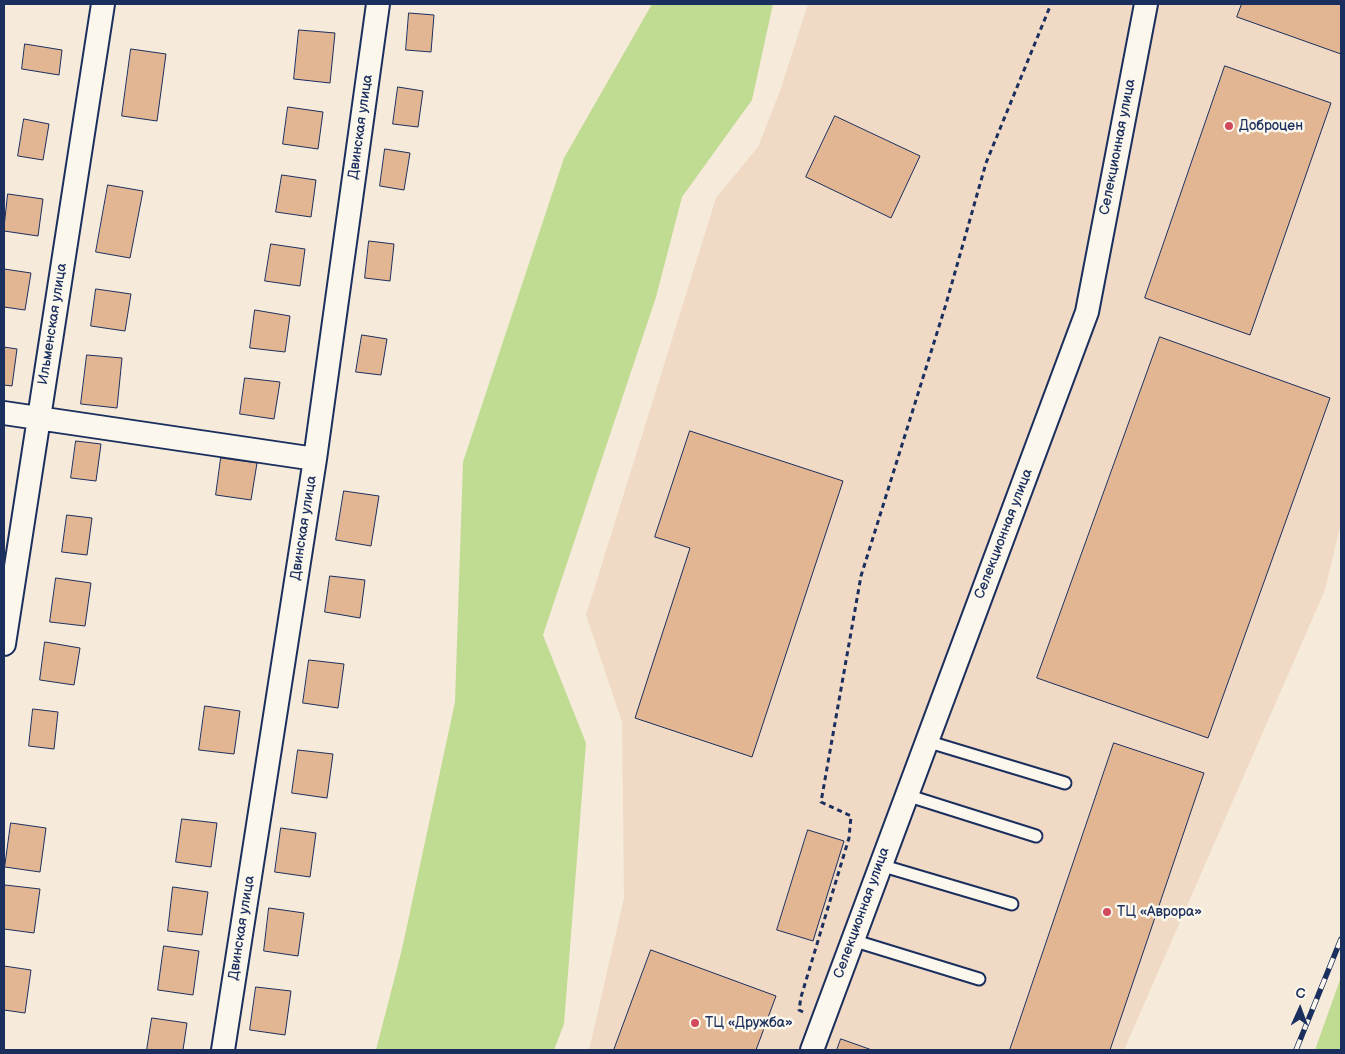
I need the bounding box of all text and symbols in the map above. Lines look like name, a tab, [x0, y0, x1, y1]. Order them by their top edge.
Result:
street label: Двинская улица	[345, 74, 377, 180]
street label: Селекционная улица	[1097, 78, 1139, 216]
place label: Доброцен	[1239, 118, 1303, 134]
marker: Доброцен	[1223, 120, 1235, 132]
street label: Ильменская улица	[35, 262, 71, 386]
street label: Селекционная улица	[971, 466, 1037, 602]
street label: Двинская улица	[287, 475, 321, 581]
street label: Селекционная улица	[830, 845, 894, 981]
street label: Двинская улица	[225, 875, 259, 981]
place label: ТЦ «Аврора»	[1117, 904, 1202, 920]
marker: ТЦ «Аврора»	[1101, 906, 1113, 918]
north arrow	[1275, 984, 1325, 1034]
text: С	[1295, 985, 1306, 1002]
place label: ТЦ «Дружба»	[705, 1015, 793, 1031]
marker: ТЦ «Дружба»	[689, 1017, 701, 1029]

